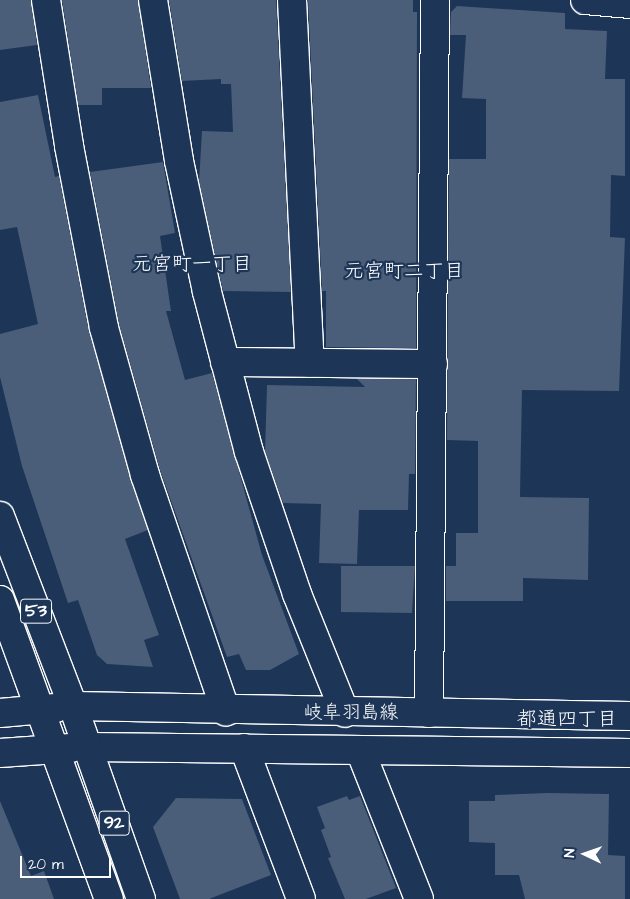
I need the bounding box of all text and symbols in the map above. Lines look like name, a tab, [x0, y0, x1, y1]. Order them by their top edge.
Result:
district label: 元宮町一丁目	[132, 252, 252, 276]
district label: 元宮町二丁目	[344, 259, 464, 283]
road number: 53	[20, 596, 52, 626]
street label: 岐阜羽島線	[304, 702, 398, 724]
district label: 都通四丁目	[517, 707, 617, 731]
road number: 92	[98, 808, 130, 838]
north arrow	[560, 829, 610, 879]
scale bar	[22, 846, 114, 878]
text: N	[560, 848, 580, 858]
text: 20 m	[28, 854, 64, 875]

